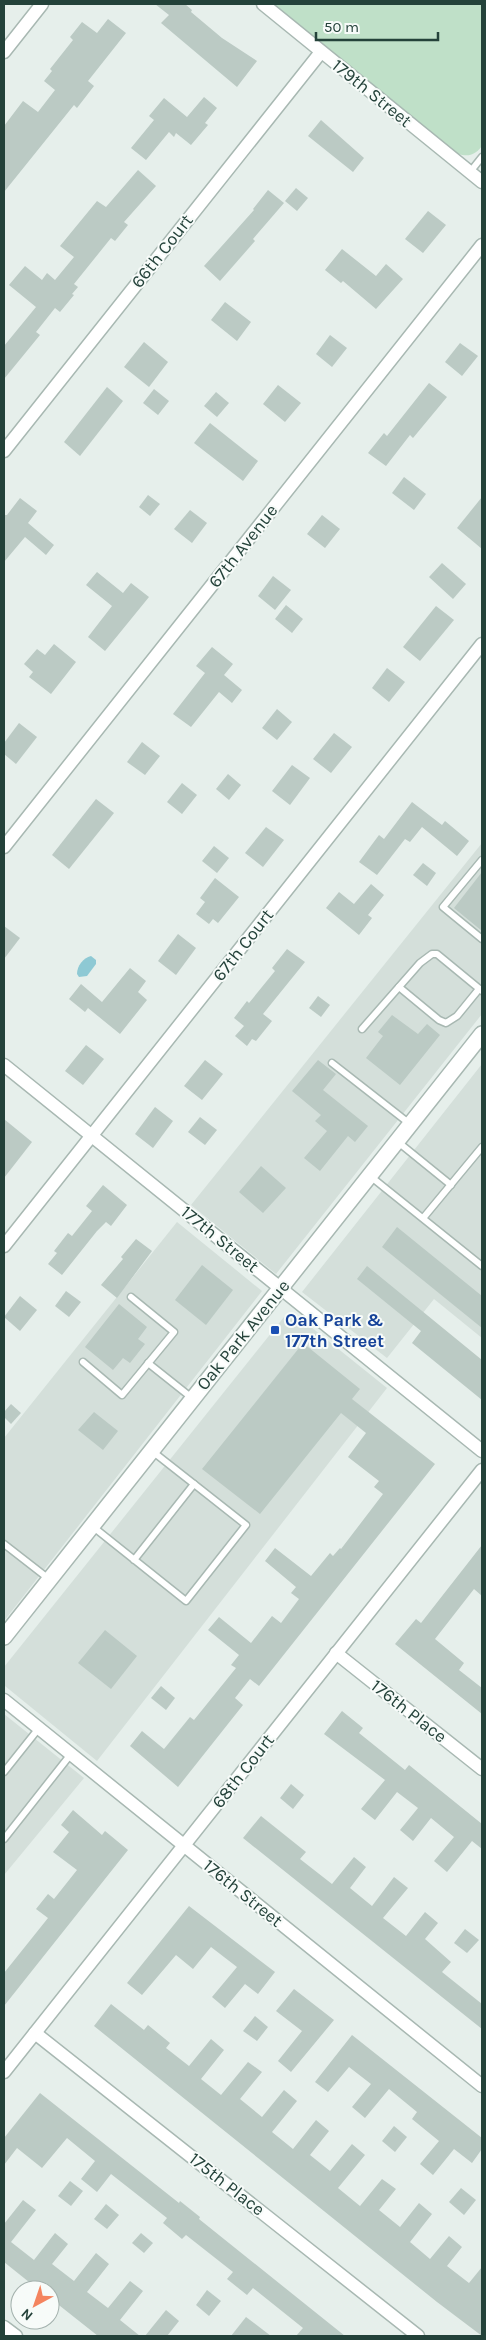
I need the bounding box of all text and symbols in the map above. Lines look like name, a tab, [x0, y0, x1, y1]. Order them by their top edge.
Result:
scale bar	[316, 10, 438, 42]
text: 50 m	[324, 18, 359, 36]
street label: 179th Street	[328, 54, 416, 132]
street label: 66th Court	[126, 210, 198, 292]
street label: 67th Avenue	[204, 500, 282, 592]
street label: 67th Court	[208, 904, 278, 986]
street label: 177th Street	[176, 1201, 264, 1277]
street label: Oak Park Avenue	[192, 1275, 294, 1395]
place label: Oak Park & 177th Street	[285, 1309, 384, 1352]
marker: Oak Park & 177th Street	[269, 1324, 281, 1336]
street label: 176th Place	[367, 1675, 451, 1747]
street label: 68th Court	[207, 1729, 279, 1813]
street label: 176th Street	[199, 1854, 287, 1932]
street label: 175th Place	[185, 2148, 269, 2220]
north arrow	[10, 2280, 60, 2330]
text: N	[18, 2305, 36, 2324]

